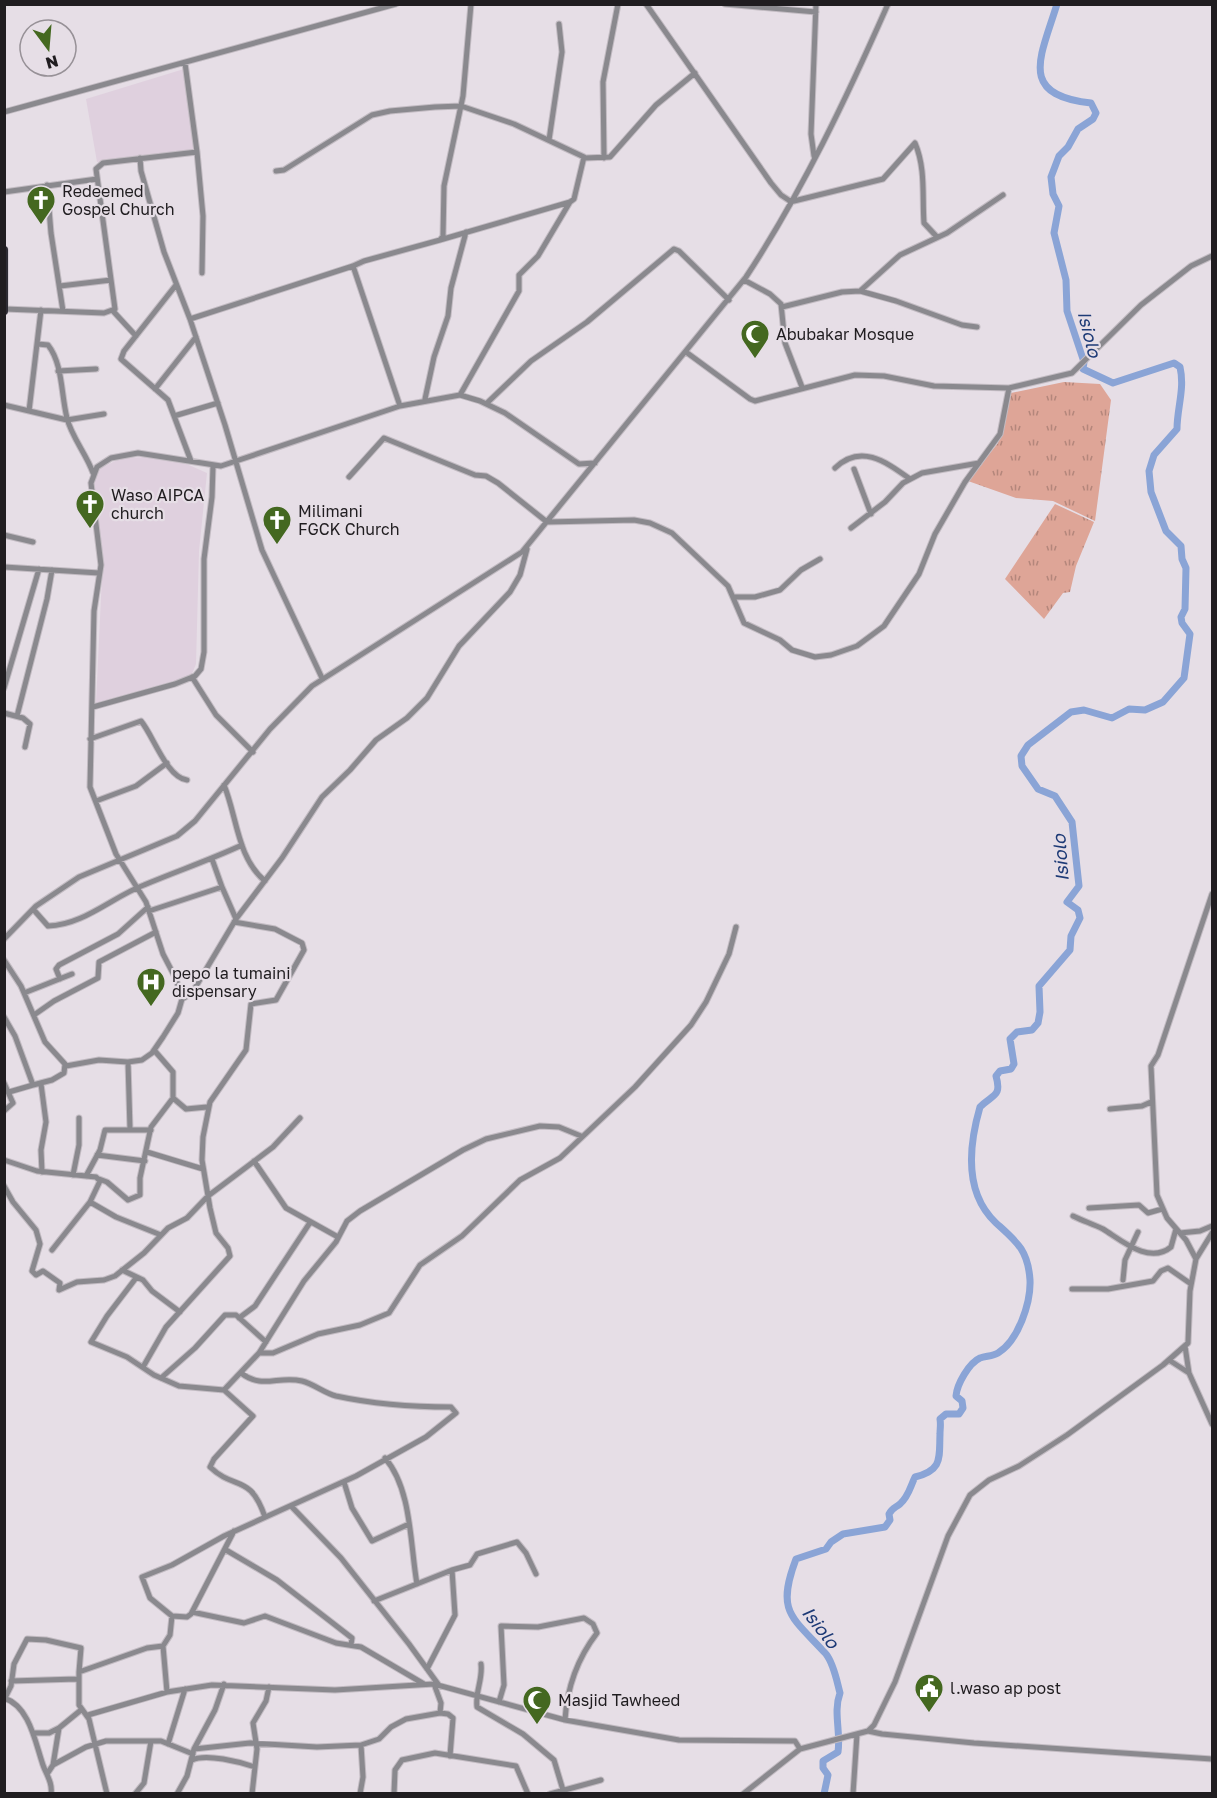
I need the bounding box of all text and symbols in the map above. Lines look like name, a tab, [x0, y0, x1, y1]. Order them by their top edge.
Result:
north arrow	[18, 18, 78, 78]
text: N	[44, 51, 61, 74]
place label: Redeemed Gospel Church	[62, 181, 175, 219]
church icon: Redeemed Gospel Church	[25, 184, 57, 226]
water label: Isiolo	[1074, 308, 1107, 361]
mosque icon: Abubakar Mosque	[739, 318, 771, 360]
place label: Abubakar Mosque	[776, 324, 914, 344]
place label: Waso AIPCA church	[111, 485, 205, 523]
church icon: Waso AIPCA church	[74, 488, 106, 530]
place label: Milimani FGCK Church	[298, 501, 400, 539]
church icon: Milimani FGCK Church	[261, 504, 293, 546]
water label: Isiolo	[1047, 832, 1073, 882]
place label: pepo la tumaini dispensary	[172, 963, 290, 1001]
hospital icon: pepo la tumaini dispensary	[135, 966, 167, 1008]
water label: Isiolo	[798, 1602, 845, 1653]
public building icon: l.waso ap post	[913, 1672, 945, 1714]
place label: l.waso ap post	[950, 1678, 1061, 1698]
mosque icon: Masjid Tawheed	[521, 1684, 553, 1726]
place label: Masjid Tawheed	[558, 1690, 680, 1710]

